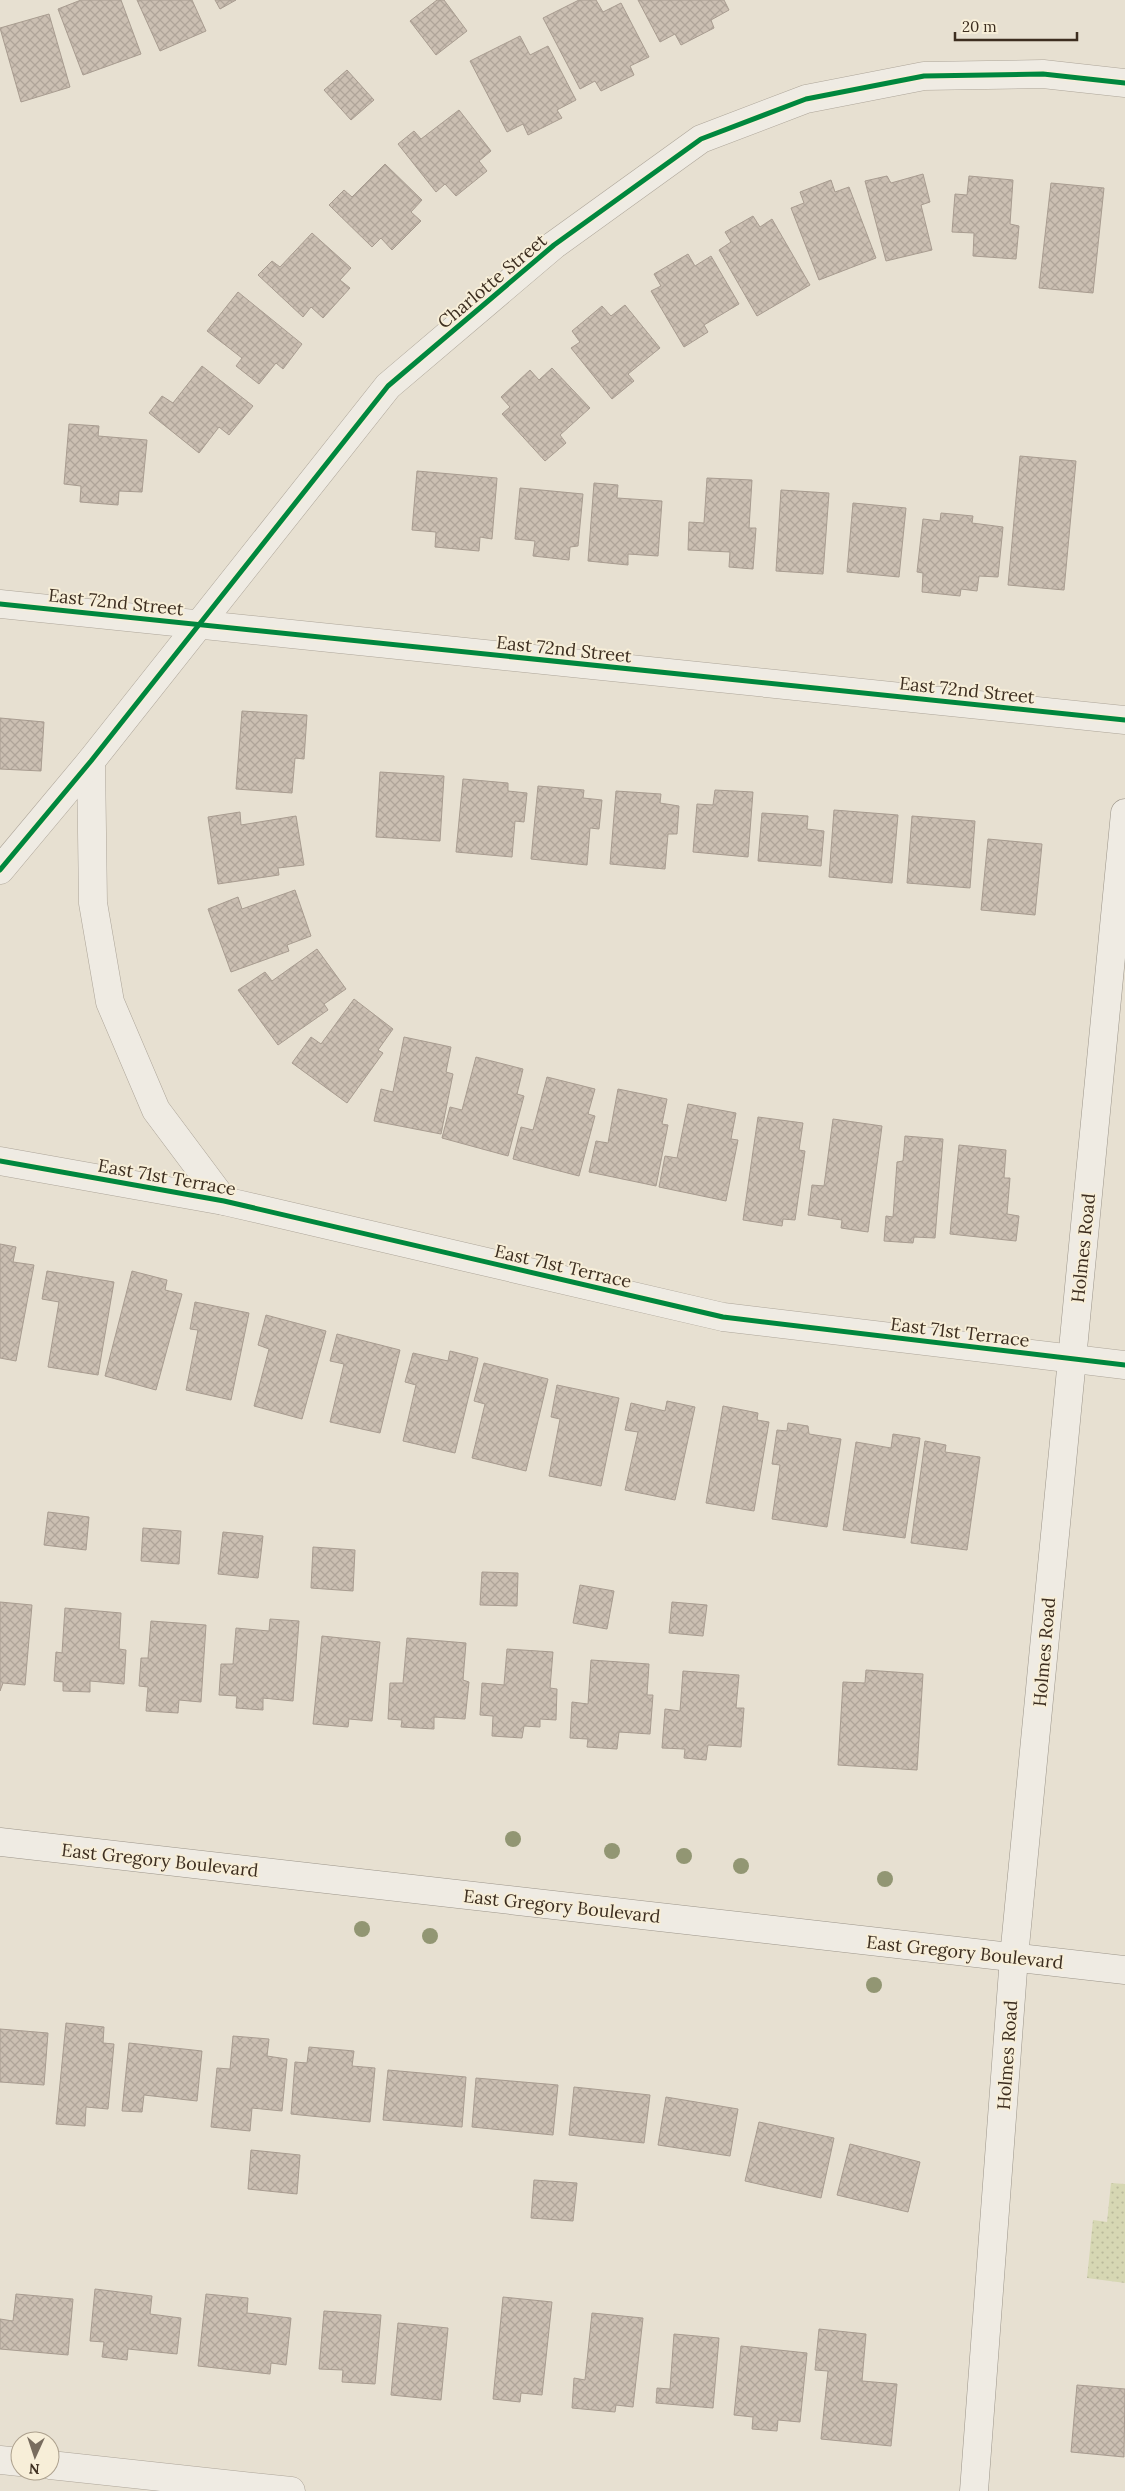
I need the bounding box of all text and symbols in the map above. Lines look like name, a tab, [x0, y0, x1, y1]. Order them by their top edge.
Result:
scale bar	[955, 10, 1078, 42]
text: 20 m	[962, 17, 997, 36]
street label: Charlotte Street	[433, 229, 551, 333]
street label: East 72nd Street	[47, 583, 185, 621]
street label: East 72nd Street	[495, 630, 633, 668]
street label: East 72nd Street	[898, 671, 1036, 709]
street label: East 71st Terrace	[96, 1154, 238, 1201]
street label: Holmes Road	[1066, 1192, 1100, 1304]
street label: East 71st Terrace	[492, 1239, 634, 1293]
street label: East 71st Terrace	[889, 1312, 1031, 1352]
street label: Holmes Road	[1028, 1596, 1060, 1708]
street label: East Gregory Boulevard	[60, 1838, 260, 1882]
street label: East Gregory Boulevard	[462, 1884, 662, 1928]
street label: East Gregory Boulevard	[865, 1930, 1065, 1974]
street label: Holmes Road	[992, 1999, 1022, 2111]
north arrow	[10, 2431, 60, 2481]
text: N	[28, 2460, 40, 2478]

